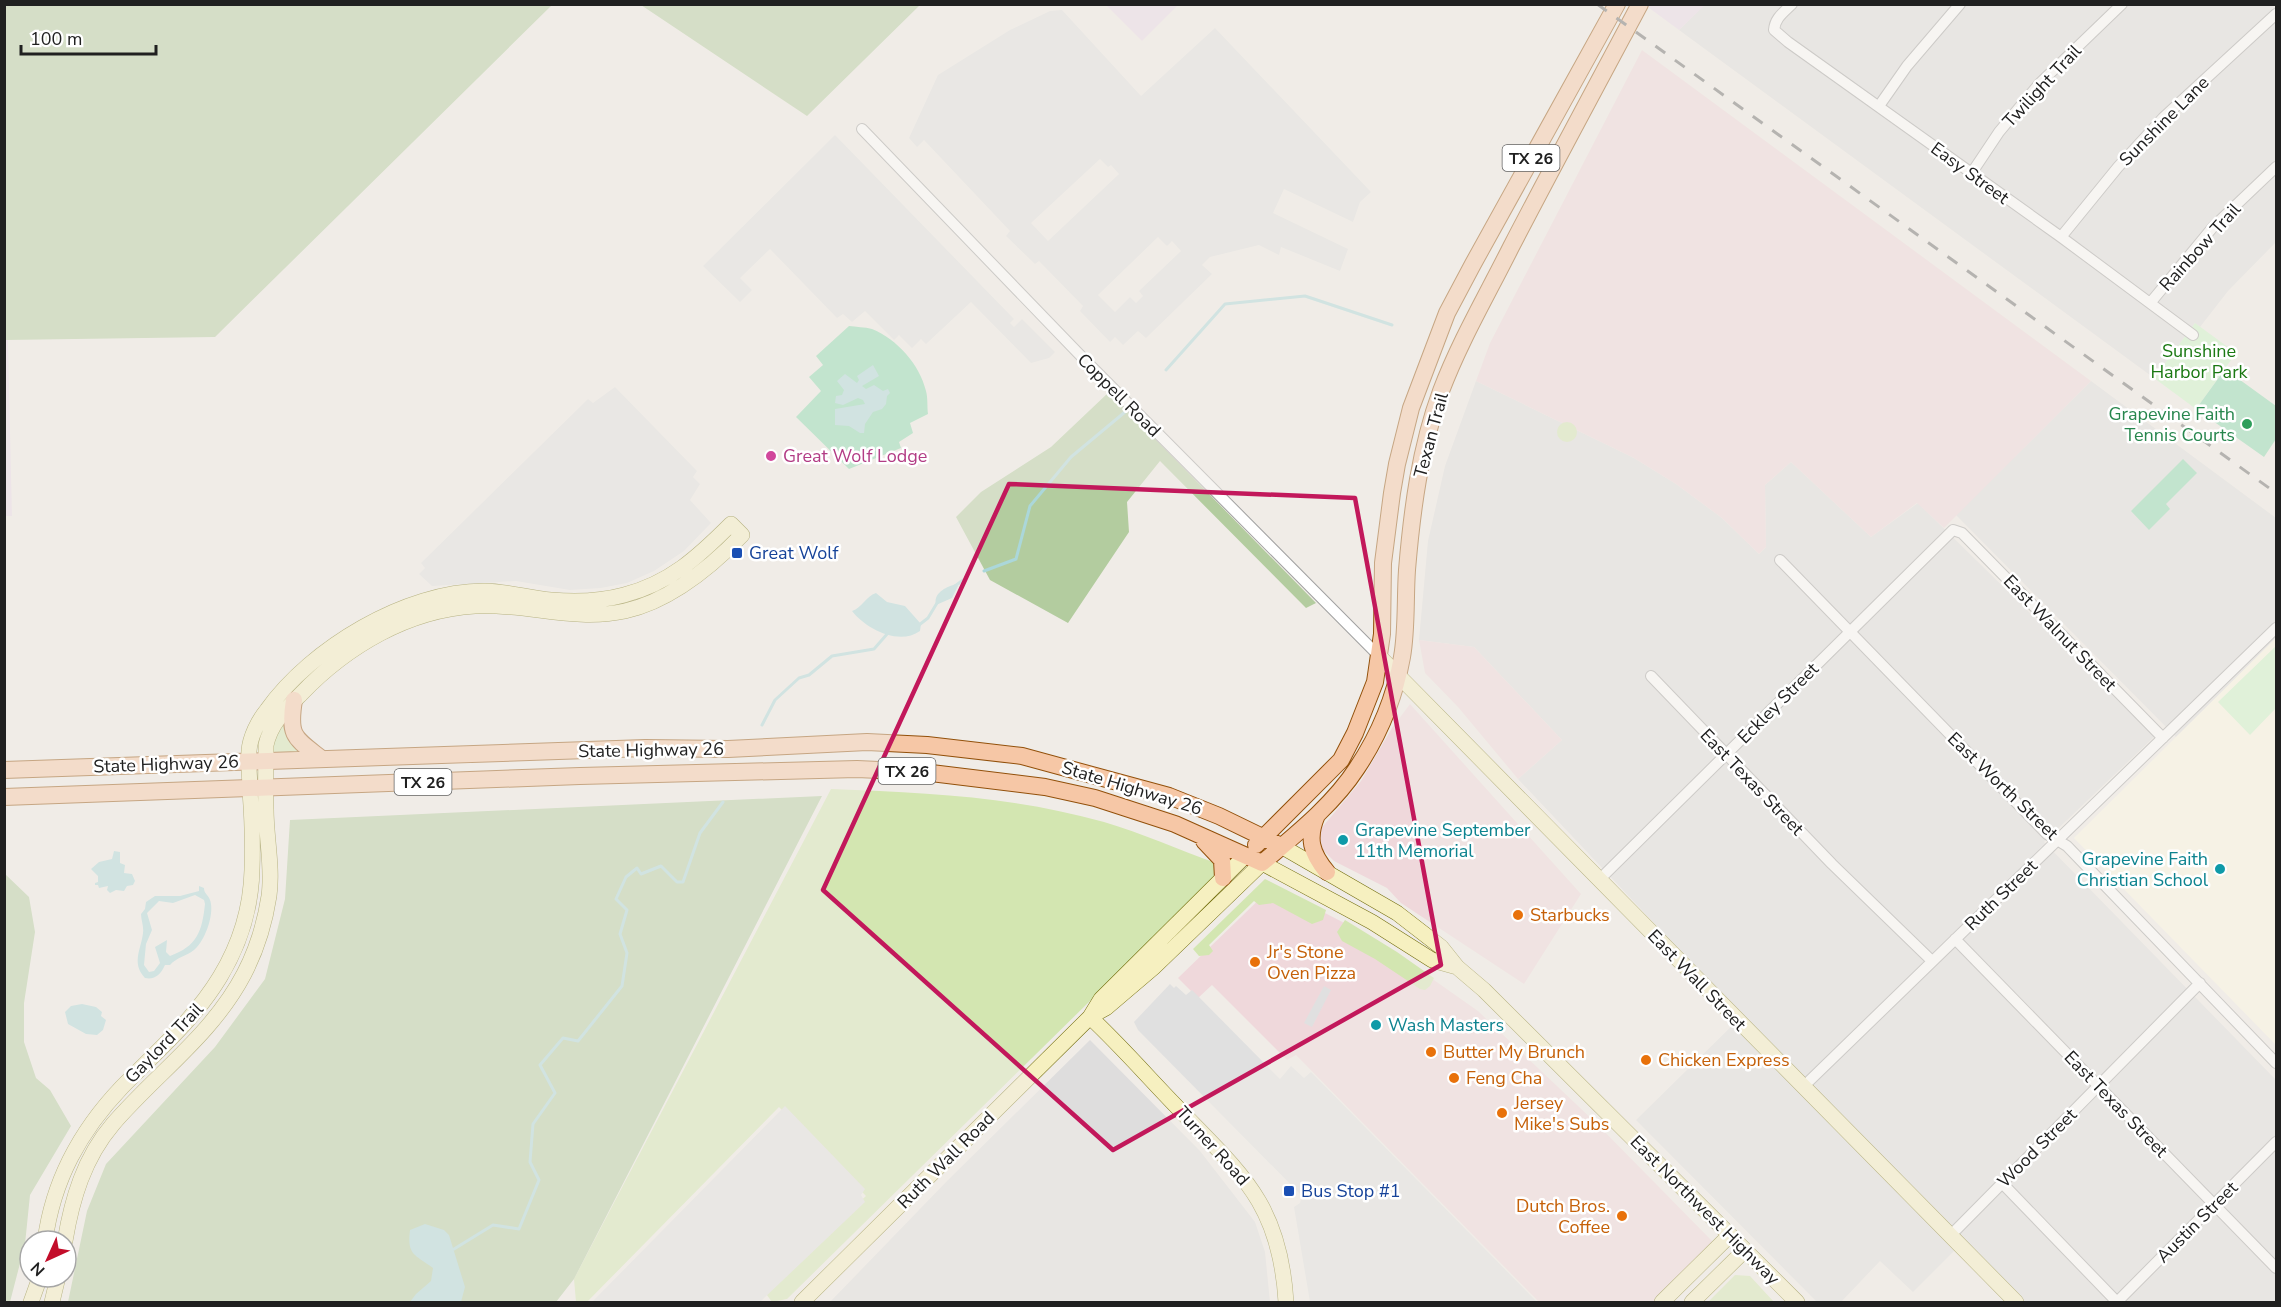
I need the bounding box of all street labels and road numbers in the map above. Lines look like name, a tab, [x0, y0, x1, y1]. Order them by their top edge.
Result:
street label: Twilight Trail	[1997, 39, 2087, 133]
street label: Sunshine Lane	[2114, 71, 2214, 171]
street label: Easy Street	[1926, 136, 2015, 210]
road number: TX 26	[1502, 145, 1559, 171]
street label: Rainbow Trail	[2154, 197, 2246, 296]
street label: Coppell Road	[1072, 348, 1166, 442]
street label: Texan Trail	[1408, 389, 1454, 480]
street label: East Walnut Street	[1998, 569, 2122, 697]
street label: Eckley Street	[1732, 657, 1824, 749]
street label: East Texas Street	[1695, 723, 1810, 841]
street label: East Worth Street	[1942, 727, 2064, 846]
street label: State Highway 26	[578, 737, 724, 763]
street label: State Highway 26	[93, 749, 239, 779]
street label: State Highway 26	[1059, 755, 1205, 821]
road number: TX 26	[878, 758, 936, 784]
road number: TX 26	[394, 769, 452, 795]
street label: Ruth Street	[1959, 854, 2043, 936]
street label: East Wall Street	[1642, 924, 1752, 1036]
street label: Gaylord Trail	[119, 997, 209, 1088]
street label: East Texas Street	[2059, 1045, 2174, 1163]
street label: Turner Road	[1171, 1101, 1255, 1191]
street label: Wood Street	[1992, 1103, 2082, 1193]
street label: Ruth Wall Road	[892, 1106, 1000, 1214]
street label: East Northwest Highway	[1625, 1130, 1786, 1291]
street label: Austin Street	[2151, 1175, 2244, 1268]

